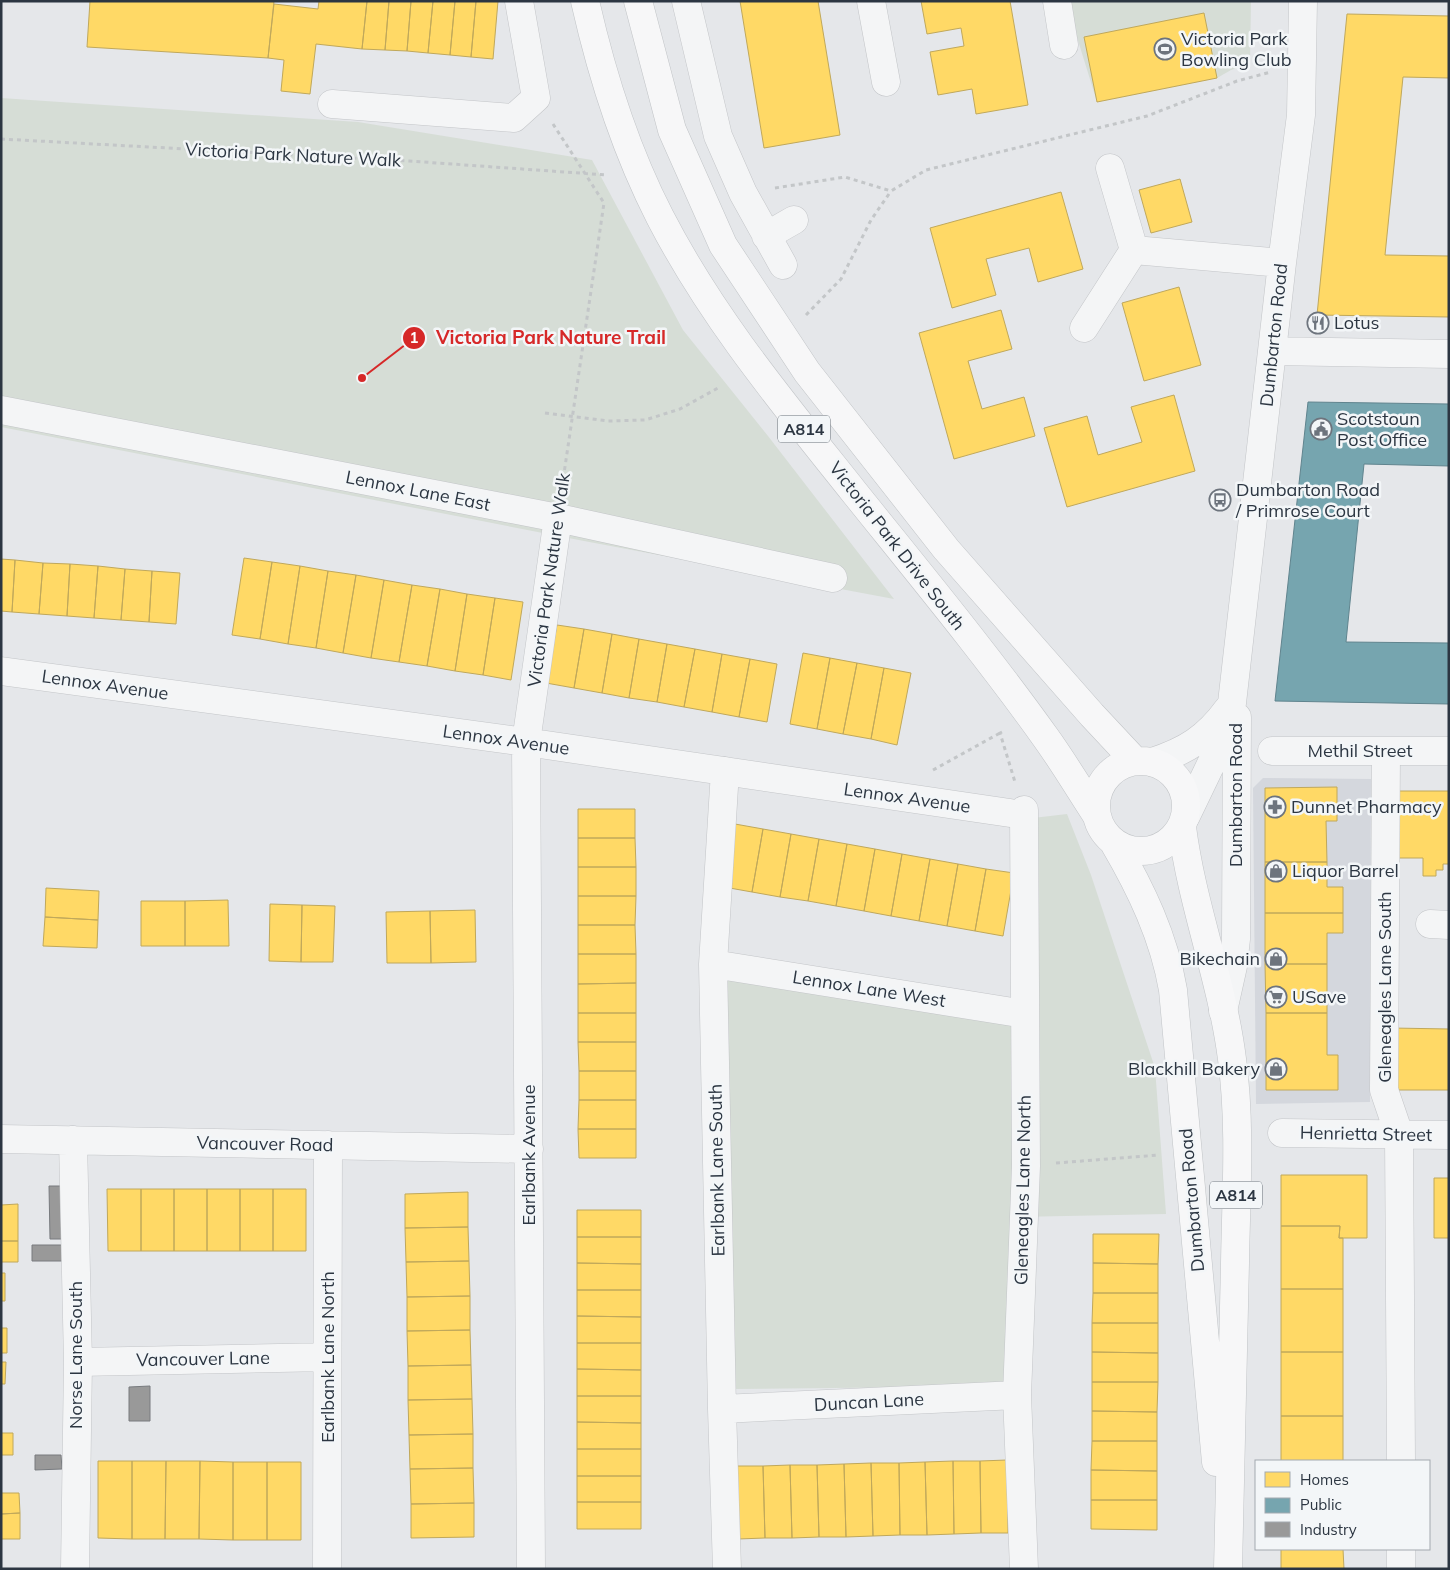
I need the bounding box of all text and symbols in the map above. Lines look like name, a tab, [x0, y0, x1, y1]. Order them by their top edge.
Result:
place label: Victoria Park Bowling Club	[1181, 27, 1291, 71]
sports icon: Victoria Park Bowling Club	[1153, 37, 1177, 61]
street label: Victoria Park Nature Walk	[184, 137, 402, 172]
street label: Dumbarton Road	[1255, 262, 1292, 408]
restaurant icon: Lotus	[1306, 311, 1330, 335]
place label: Lotus	[1334, 311, 1380, 334]
callout: Victoria Park Nature Trail	[401, 321, 676, 355]
text: Victoria Park Nature Trail	[435, 325, 666, 349]
text: 1	[409, 328, 419, 347]
place label: Scotstoun Post Office	[1337, 407, 1427, 451]
road number: A814	[778, 416, 830, 442]
public building icon: Scotstoun Post Office	[1309, 417, 1333, 441]
street label: Victoria Park Drive South	[824, 457, 971, 635]
street label: Lennox Lane East	[344, 465, 492, 516]
street label: Victoria Park Nature Walk	[522, 470, 575, 689]
place label: Dumbarton Road / Primrose Court	[1235, 478, 1380, 522]
bus stop icon: Dumbarton Road / Primrose Court	[1208, 488, 1232, 512]
street label: Lennox Avenue	[40, 664, 170, 705]
street label: Lennox Avenue	[441, 719, 571, 760]
street label: Dumbarton Road	[1224, 723, 1247, 867]
street label: Methil Street	[1307, 739, 1413, 762]
street label: Lennox Avenue	[842, 777, 972, 818]
pharmacy icon: Dunnet Pharmacy	[1263, 795, 1287, 819]
place label: Dunnet Pharmacy	[1291, 795, 1442, 818]
shop icon: Liquor Barrel	[1264, 859, 1288, 883]
place label: Liquor Barrel	[1292, 859, 1399, 882]
street label: Gleneagles Lane South	[1373, 891, 1396, 1083]
place label: Bikechain	[1180, 947, 1260, 970]
shop icon: Bikechain	[1264, 947, 1288, 971]
street label: Lennox Lane West	[791, 965, 947, 1012]
supermarket icon: USave	[1264, 985, 1288, 1009]
place label: USave	[1292, 985, 1346, 1008]
place label: Blackhill Bakery	[1128, 1057, 1260, 1080]
shop icon: Blackhill Bakery	[1264, 1057, 1288, 1081]
street label: Earlbank Lane South	[703, 1084, 730, 1256]
street label: Earlbank Avenue	[517, 1085, 540, 1225]
street label: Gleneagles Lane North	[1009, 1095, 1036, 1285]
street label: Henrietta Street	[1300, 1121, 1432, 1146]
street label: Dumbarton Road	[1174, 1127, 1209, 1273]
street label: Vancouver Road	[196, 1131, 334, 1156]
road number: A814	[1210, 1182, 1262, 1208]
street label: Earlbank Lane North	[316, 1271, 339, 1443]
street label: Norse Lane South	[64, 1281, 87, 1429]
street label: Vancouver Lane	[136, 1346, 270, 1371]
street label: Duncan Lane	[813, 1387, 925, 1416]
legend	[1255, 1460, 1430, 1550]
text: Homes	[1300, 1470, 1349, 1489]
text: Public	[1300, 1495, 1342, 1514]
text: Industry	[1300, 1520, 1357, 1539]

